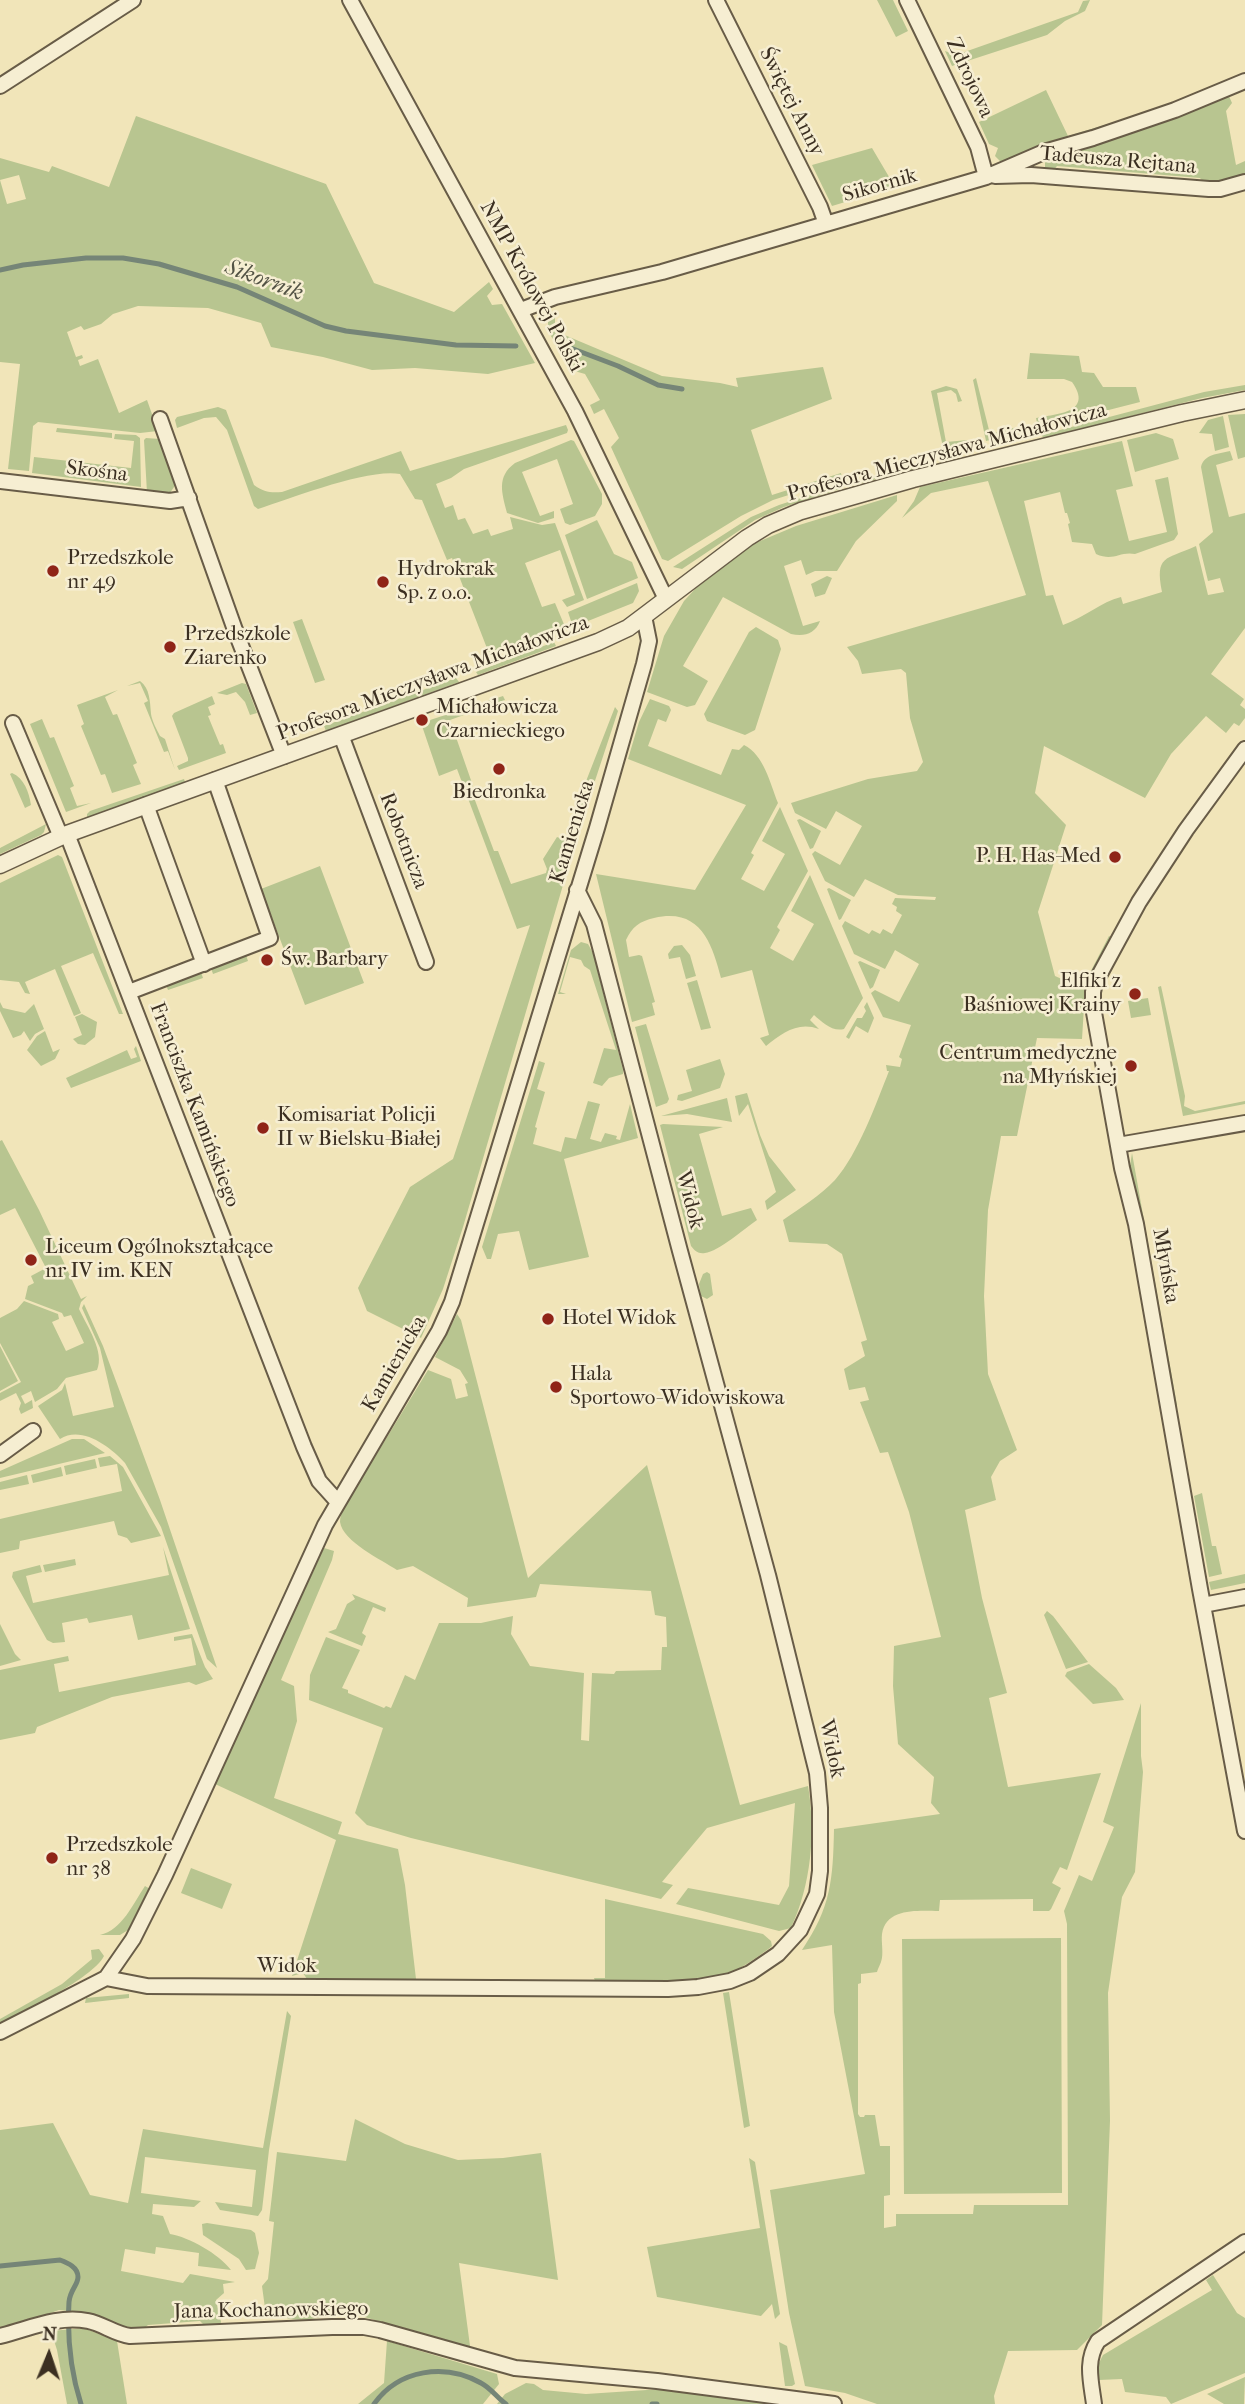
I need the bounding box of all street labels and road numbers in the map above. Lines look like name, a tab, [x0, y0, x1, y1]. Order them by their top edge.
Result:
street label: Zdrojowa	[939, 34, 999, 122]
street label: Świętej Anny	[753, 43, 829, 161]
street label: Tadeusza Rejtana	[1039, 142, 1197, 180]
street label: Sikornik	[840, 163, 920, 209]
street label: NMP Królowej Polski	[474, 197, 588, 377]
street label: Profesora Mieczysława Michałowicza	[784, 398, 1110, 508]
street label: Skośna	[65, 456, 129, 488]
street label: Profesora Mieczysława Michałowicza	[274, 611, 592, 747]
street label: Kamienicka	[545, 777, 601, 887]
street label: Robotnicza	[373, 789, 433, 893]
street label: Franciszka Kamińskiego	[143, 999, 245, 1211]
street label: Widok	[670, 1168, 708, 1232]
street label: Młyńska	[1146, 1226, 1184, 1306]
street label: Kamienicka	[357, 1311, 433, 1417]
street label: Widok	[813, 1717, 849, 1781]
street label: Widok	[257, 1954, 317, 1980]
street label: Jana Kochanowskiego	[174, 2297, 368, 2325]

